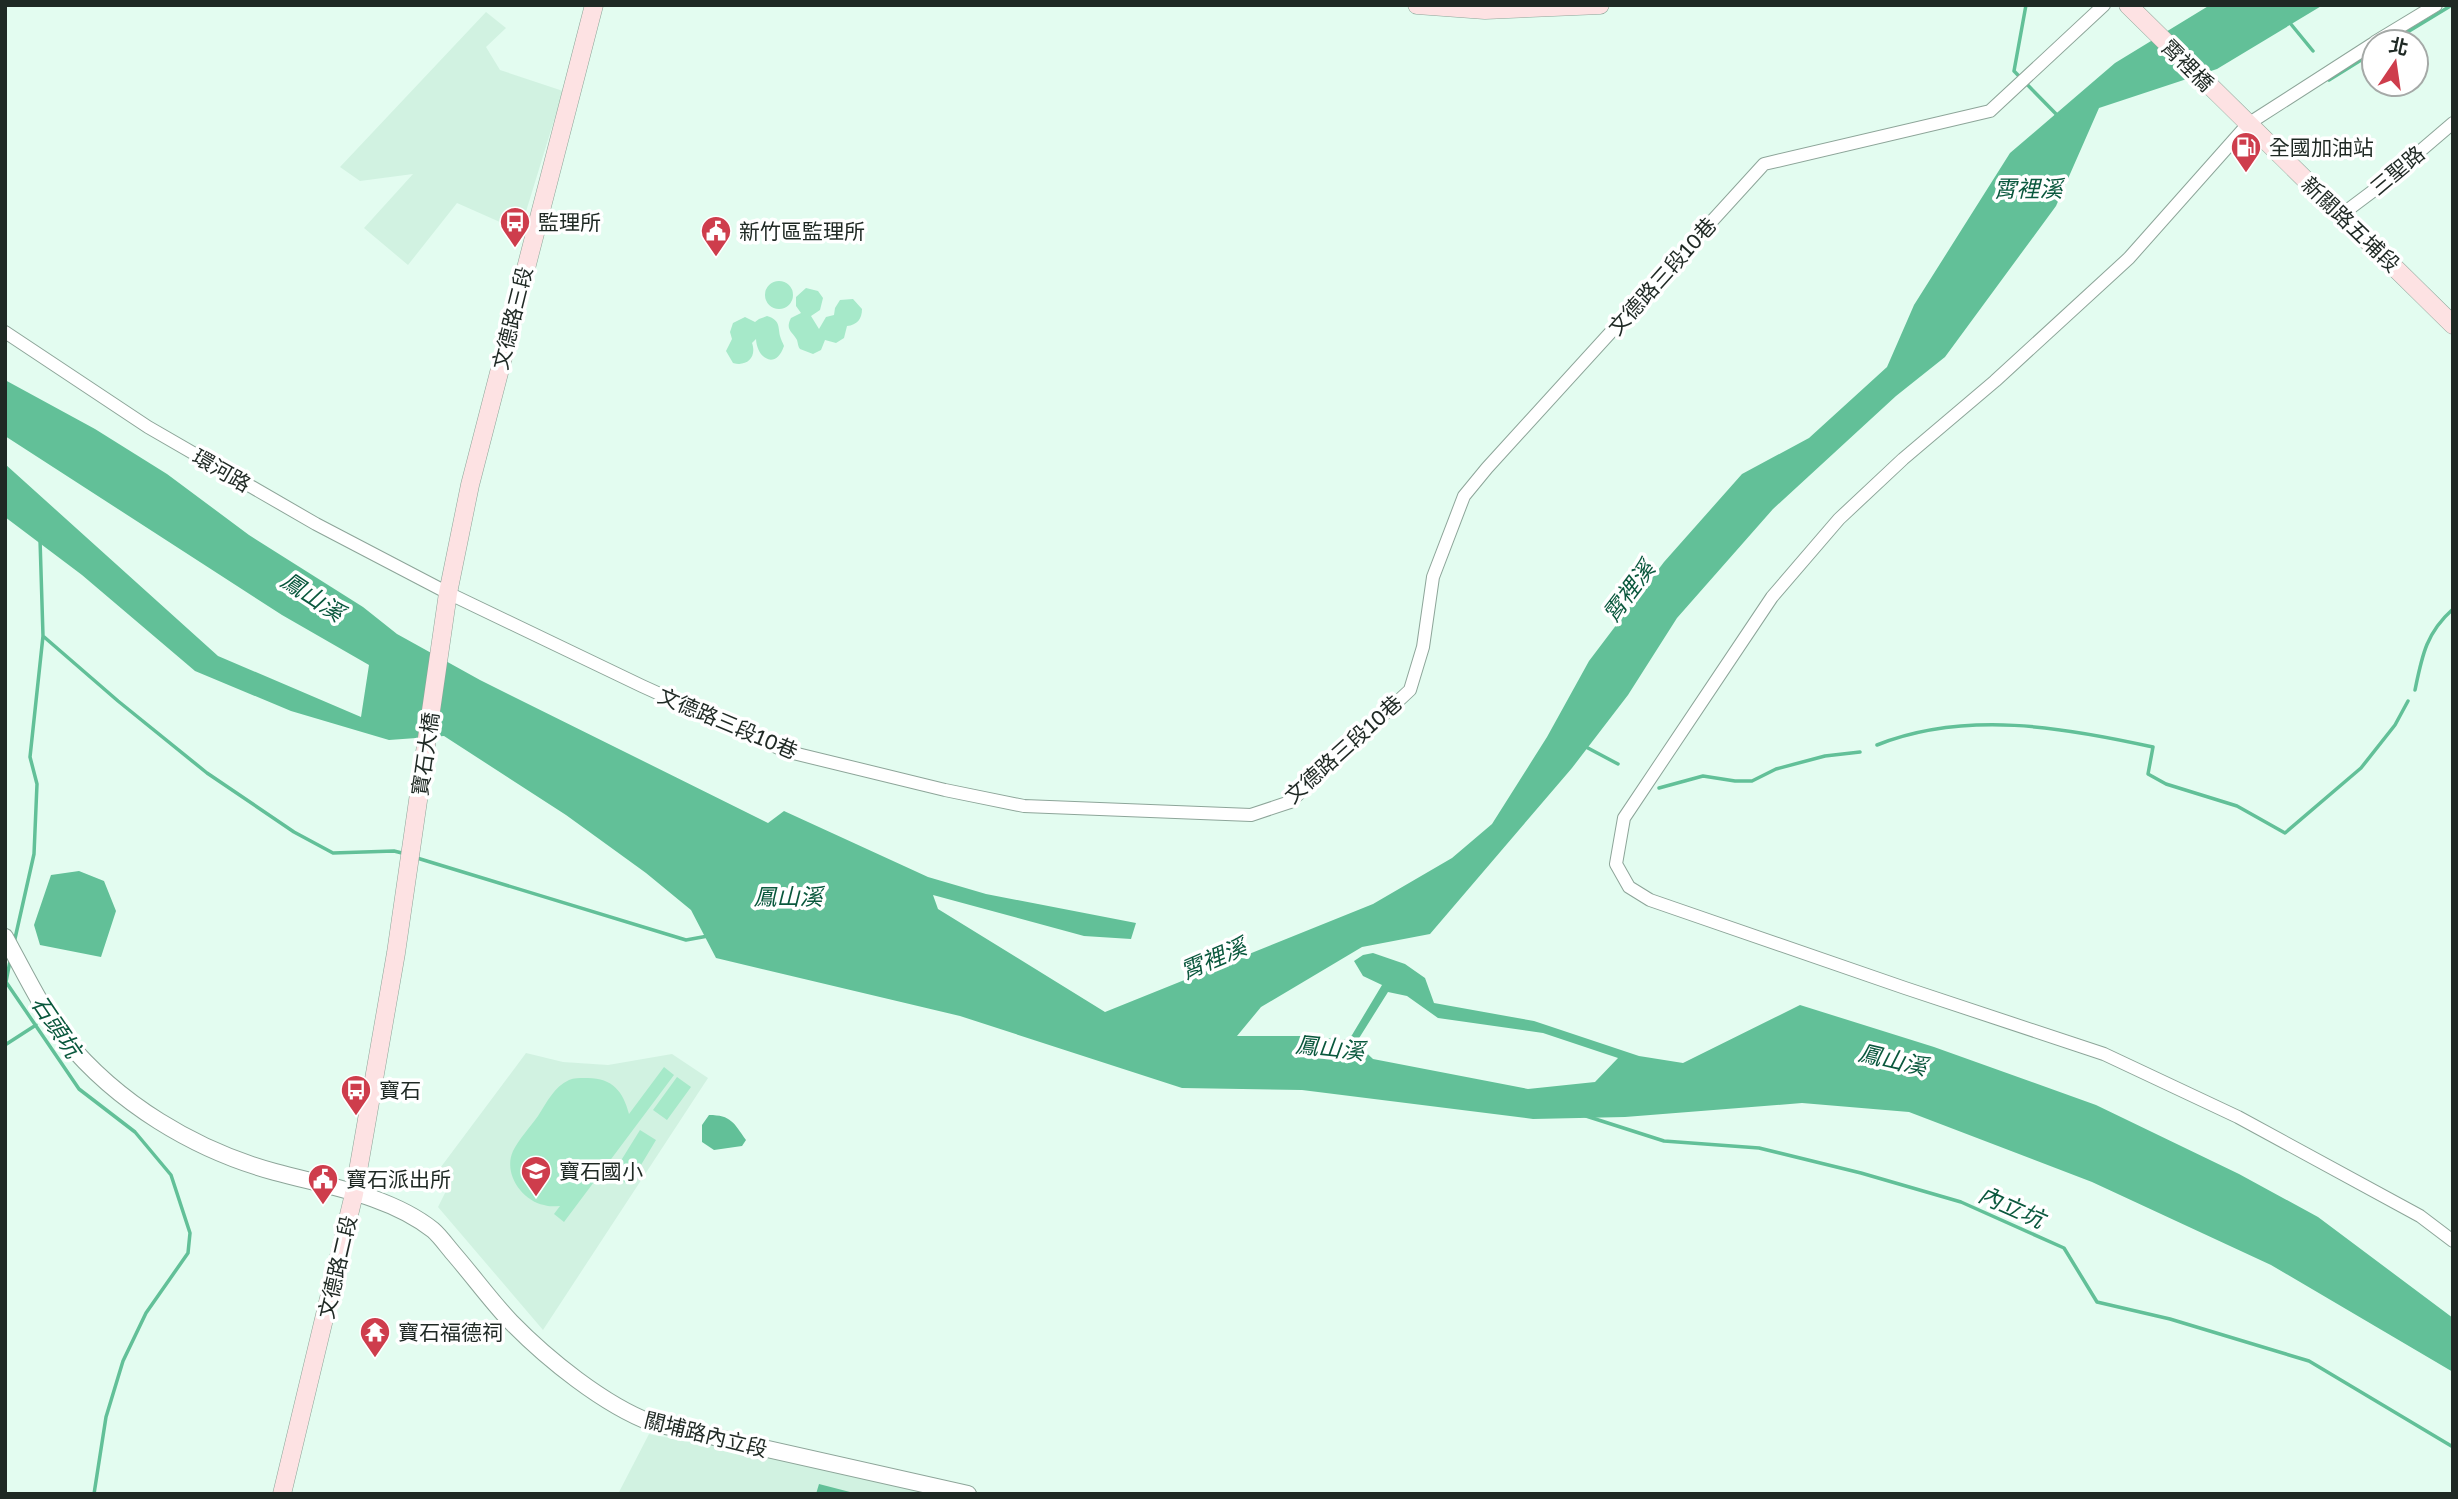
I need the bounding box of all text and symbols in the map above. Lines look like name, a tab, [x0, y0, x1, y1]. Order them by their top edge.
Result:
north arrow	[2360, 28, 2430, 98]
text: 北	[2387, 33, 2411, 59]
street label: 霄裡橋	[2157, 34, 2219, 96]
fuel station icon: 全國加油站	[2229, 130, 2263, 174]
place label: 全國加油站	[2269, 134, 2374, 160]
street label: 三聖路	[2365, 140, 2429, 200]
street label: 新關路五埔段	[2297, 171, 2405, 277]
water label: 霄裡溪	[1994, 174, 2066, 202]
bus stop icon: 監理所	[498, 205, 532, 249]
place label: 監理所	[538, 209, 601, 235]
street label: 文德路三段10巷	[1602, 212, 1722, 340]
public building icon: 新竹區監理所	[699, 214, 733, 258]
place label: 新竹區監理所	[739, 218, 865, 244]
street label: 文德路三段	[487, 264, 537, 372]
street label: 環河路	[188, 443, 256, 497]
water label: 霄裡溪	[1596, 553, 1662, 627]
water label: 鳳山溪	[276, 565, 352, 628]
street label: 文德路三段10巷	[654, 682, 802, 764]
street label: 文德路三段10巷	[1279, 689, 1407, 809]
street label: 寶石大橋	[406, 711, 444, 797]
water label: 鳳山溪	[754, 882, 826, 910]
water label: 霄裡溪	[1176, 930, 1253, 984]
water label: 石頭坑	[26, 990, 90, 1065]
water label: 鳳山溪	[1294, 1029, 1369, 1065]
water label: 鳳山溪	[1856, 1038, 1933, 1081]
bus stop icon: 寶石	[339, 1073, 373, 1117]
place label: 寶石	[379, 1077, 421, 1103]
school or university icon: 寶石國小	[519, 1154, 553, 1198]
place label: 寶石國小	[559, 1158, 643, 1184]
public building icon: 寶石派出所	[306, 1162, 340, 1206]
place label: 寶石派出所	[346, 1166, 451, 1192]
water label: 內立坑	[1975, 1179, 2052, 1234]
street label: 文德路二段	[313, 1213, 361, 1321]
temple icon: 寶石福德祠	[358, 1315, 392, 1359]
place label: 寶石福德祠	[398, 1319, 503, 1345]
street label: 關埔路內立段	[642, 1406, 770, 1462]

